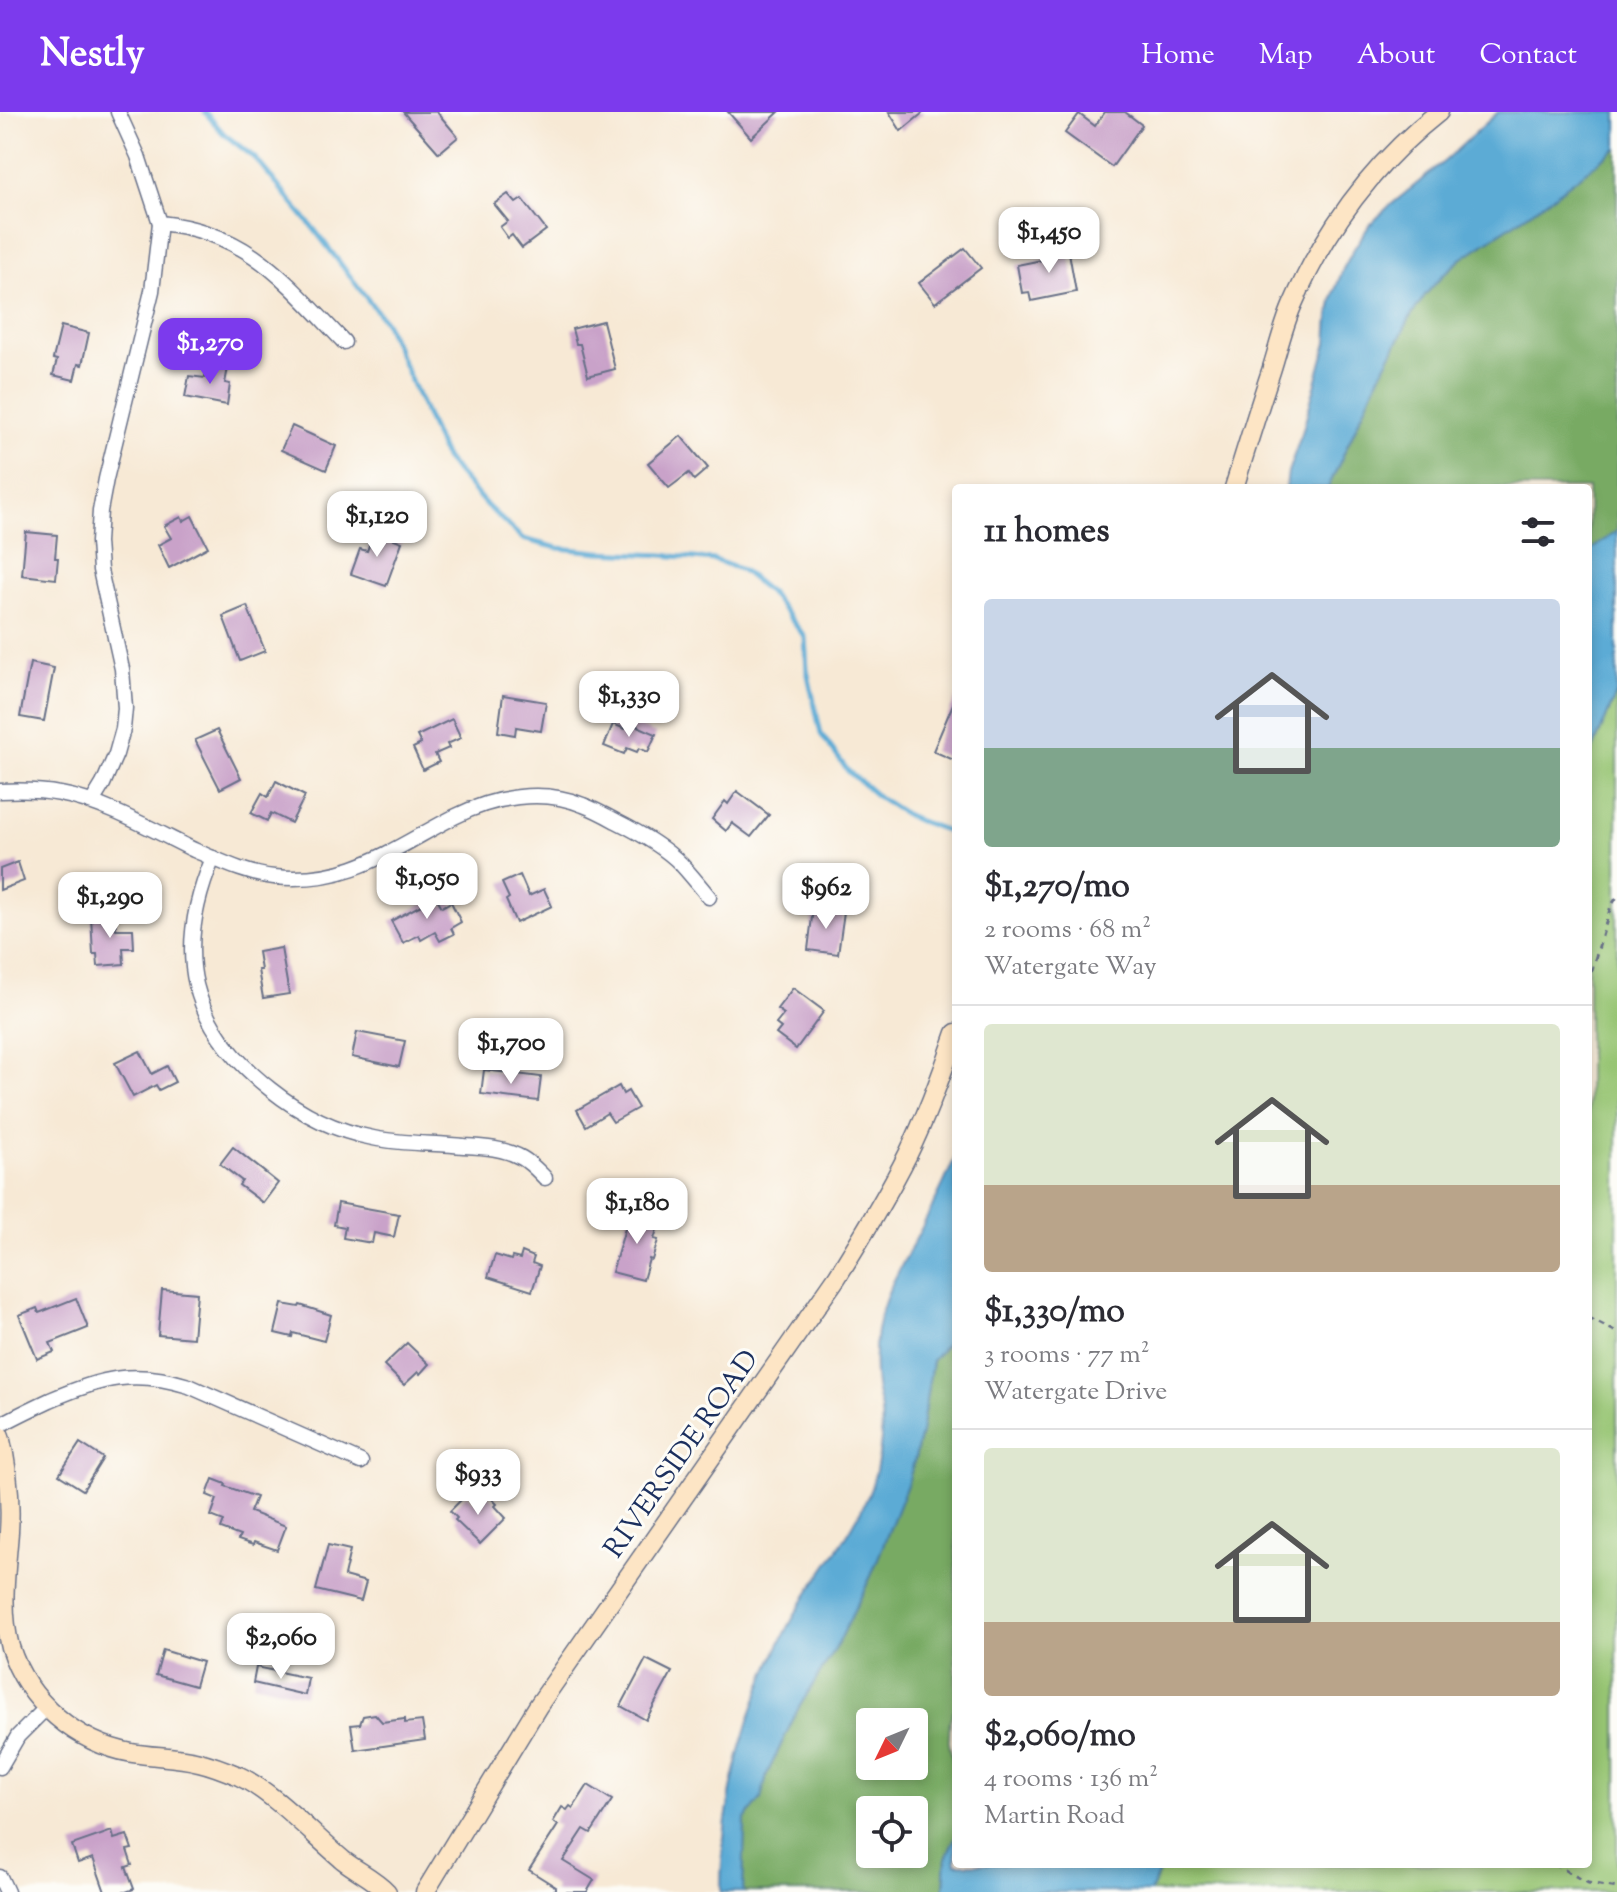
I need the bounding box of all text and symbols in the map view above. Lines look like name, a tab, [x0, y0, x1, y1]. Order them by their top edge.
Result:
text: Nestly	[40, 29, 145, 83]
text: Home	[1141, 36, 1215, 76]
text: Map	[1259, 36, 1313, 76]
text: About	[1357, 36, 1435, 76]
text: Contact	[1479, 36, 1577, 76]
pin: $1,450	[984, 207, 1114, 275]
text: $1,450	[1017, 214, 1081, 251]
pin: $1,270	[145, 318, 275, 386]
text: $1,270	[176, 325, 244, 362]
pin: $1,120	[312, 491, 442, 559]
text: $1,120	[345, 498, 409, 535]
text: 11 homes	[984, 508, 1110, 557]
icon: filters	[1516, 510, 1560, 554]
icon: home	[1200, 651, 1344, 795]
pin: $1,330	[564, 671, 694, 739]
text: $1,330	[597, 678, 661, 715]
pin: $1,050	[362, 853, 492, 921]
text: $1,050	[395, 860, 459, 897]
pin: $962	[779, 863, 873, 931]
text: $1,270/mo	[984, 863, 1130, 912]
text: $962	[800, 870, 852, 907]
pin: $1,290	[45, 872, 175, 940]
text: $1,290	[76, 879, 144, 916]
text: 2 rooms · 68 m²	[984, 912, 1151, 949]
text: Watergate Way	[984, 949, 1157, 986]
pin: $1,700	[446, 1018, 576, 1086]
text: $1,700	[476, 1025, 546, 1062]
icon: home	[1200, 1076, 1344, 1220]
pin: $1,180	[572, 1178, 702, 1246]
text: $1,180	[605, 1185, 669, 1222]
text: $1,330/mo	[984, 1288, 1125, 1337]
text: 3 rooms · 77 m²	[984, 1337, 1149, 1374]
street label: RIVERSIDE ROAD	[595, 1342, 769, 1567]
text: Watergate Drive	[984, 1374, 1167, 1411]
pin: $933	[431, 1449, 525, 1517]
text: $933	[454, 1456, 502, 1493]
icon: home	[1200, 1500, 1344, 1644]
pin: $2,060	[216, 1613, 346, 1681]
text: $2,060	[245, 1620, 317, 1657]
north arrow	[856, 1708, 928, 1780]
map controls	[856, 1708, 928, 1868]
text: $2,060/mo	[984, 1712, 1136, 1761]
text: 4 rooms · 136 m²	[984, 1761, 1158, 1798]
button: locate	[856, 1796, 928, 1868]
text: Martin Road	[984, 1798, 1125, 1835]

